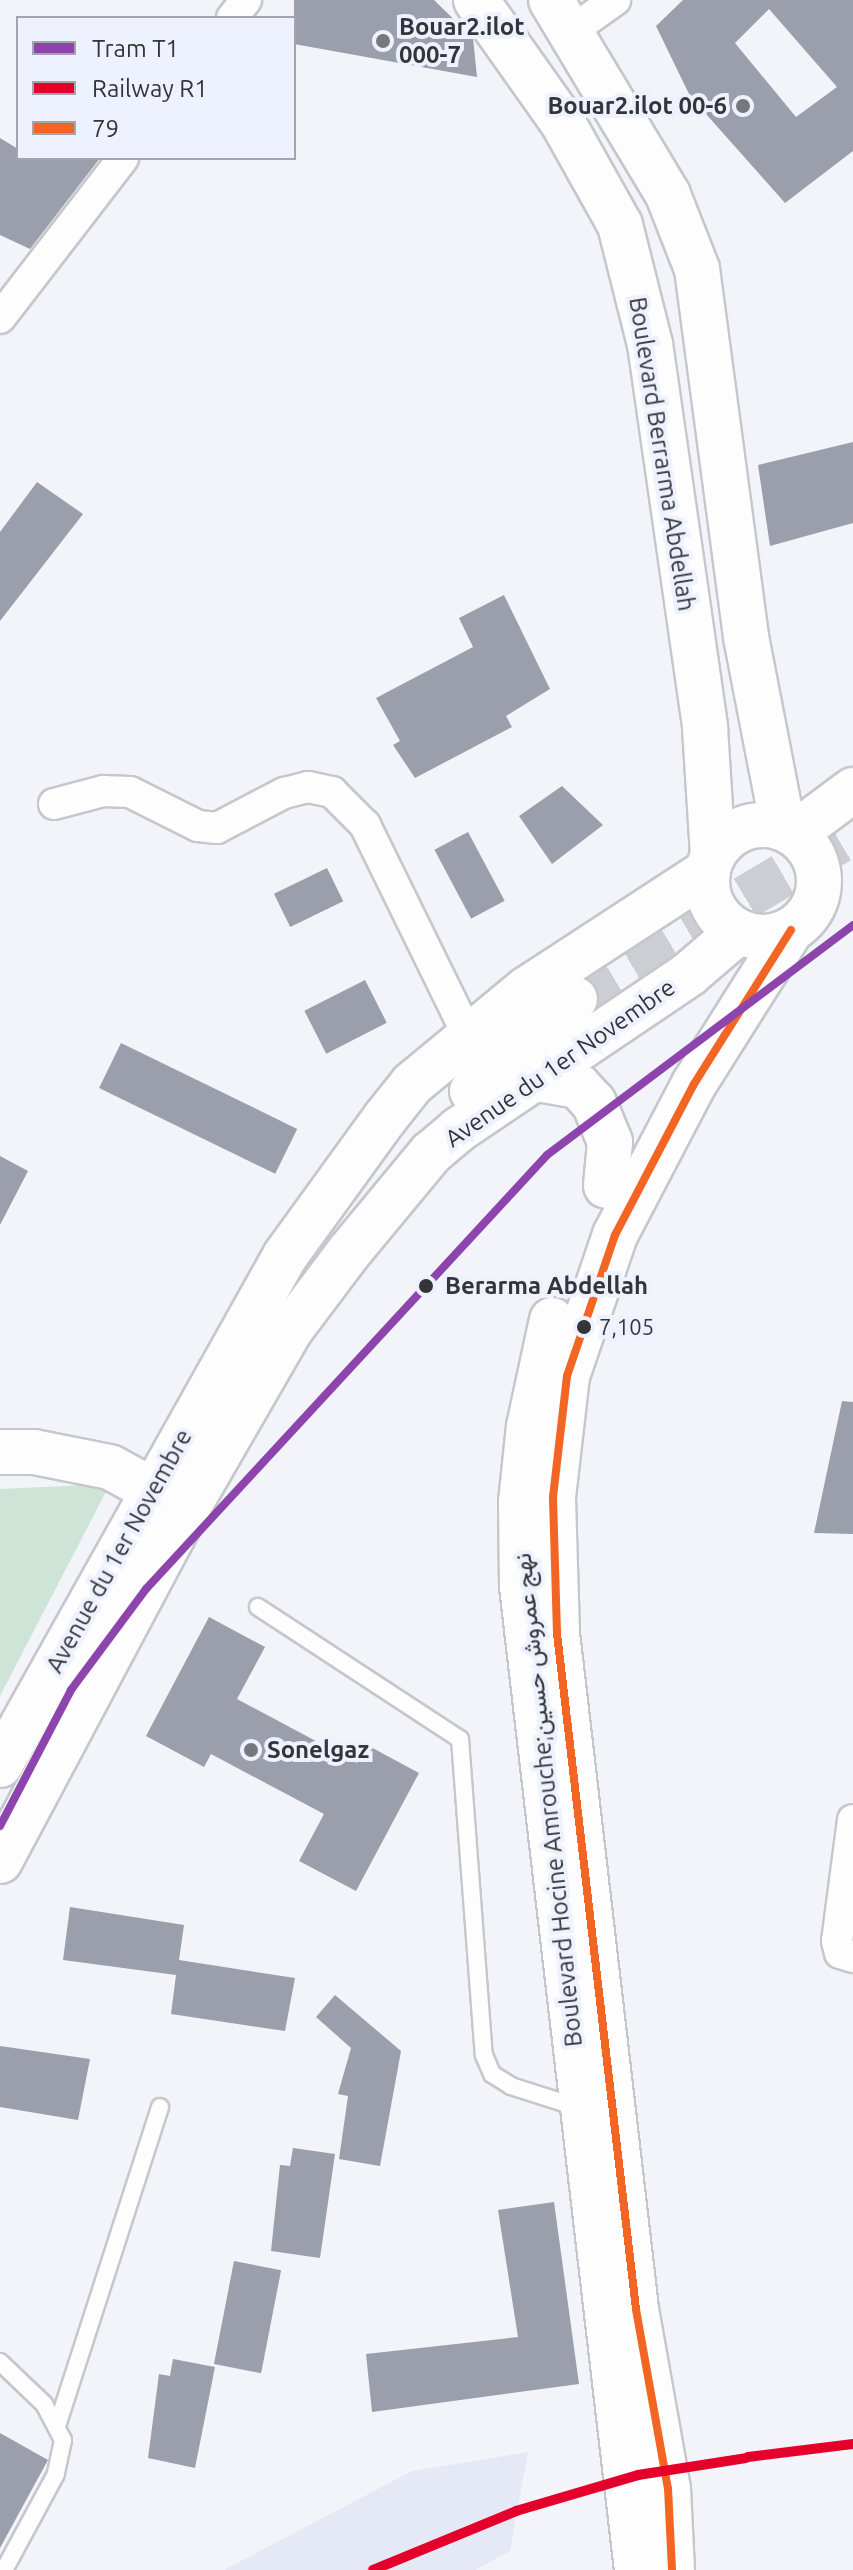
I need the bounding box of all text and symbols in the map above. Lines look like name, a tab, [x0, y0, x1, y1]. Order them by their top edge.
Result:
place label: Bouar2.ilot 000-7	[399, 13, 524, 69]
legend	[16, 16, 296, 160]
marker: Bouar2.ilot 000-7	[374, 32, 392, 50]
text: Tram T1	[92, 35, 179, 62]
text: Railway R1	[92, 75, 208, 102]
place label: Bouar2.ilot 00-6	[547, 92, 727, 120]
marker: Bouar2.ilot 00-6	[734, 97, 752, 115]
text: 79	[92, 115, 119, 142]
street label: Boulevard Berrarma Abdellah	[623, 295, 701, 613]
street label: Avenue du 1er Novembre	[439, 973, 681, 1153]
place label: Berarma Abdellah	[445, 1272, 648, 1300]
marker: Berarma Abdellah	[414, 1274, 438, 1298]
place label: 7,105	[599, 1314, 654, 1340]
marker: 7,105	[576, 1319, 592, 1335]
street label: Avenue du 1er Novembre	[40, 1424, 198, 1678]
street label: Boulevard Hocine Amrouche;نهج عمروش حسين	[508, 1552, 588, 2048]
place label: Sonelgaz	[267, 1736, 369, 1764]
marker: Sonelgaz	[242, 1741, 260, 1759]

